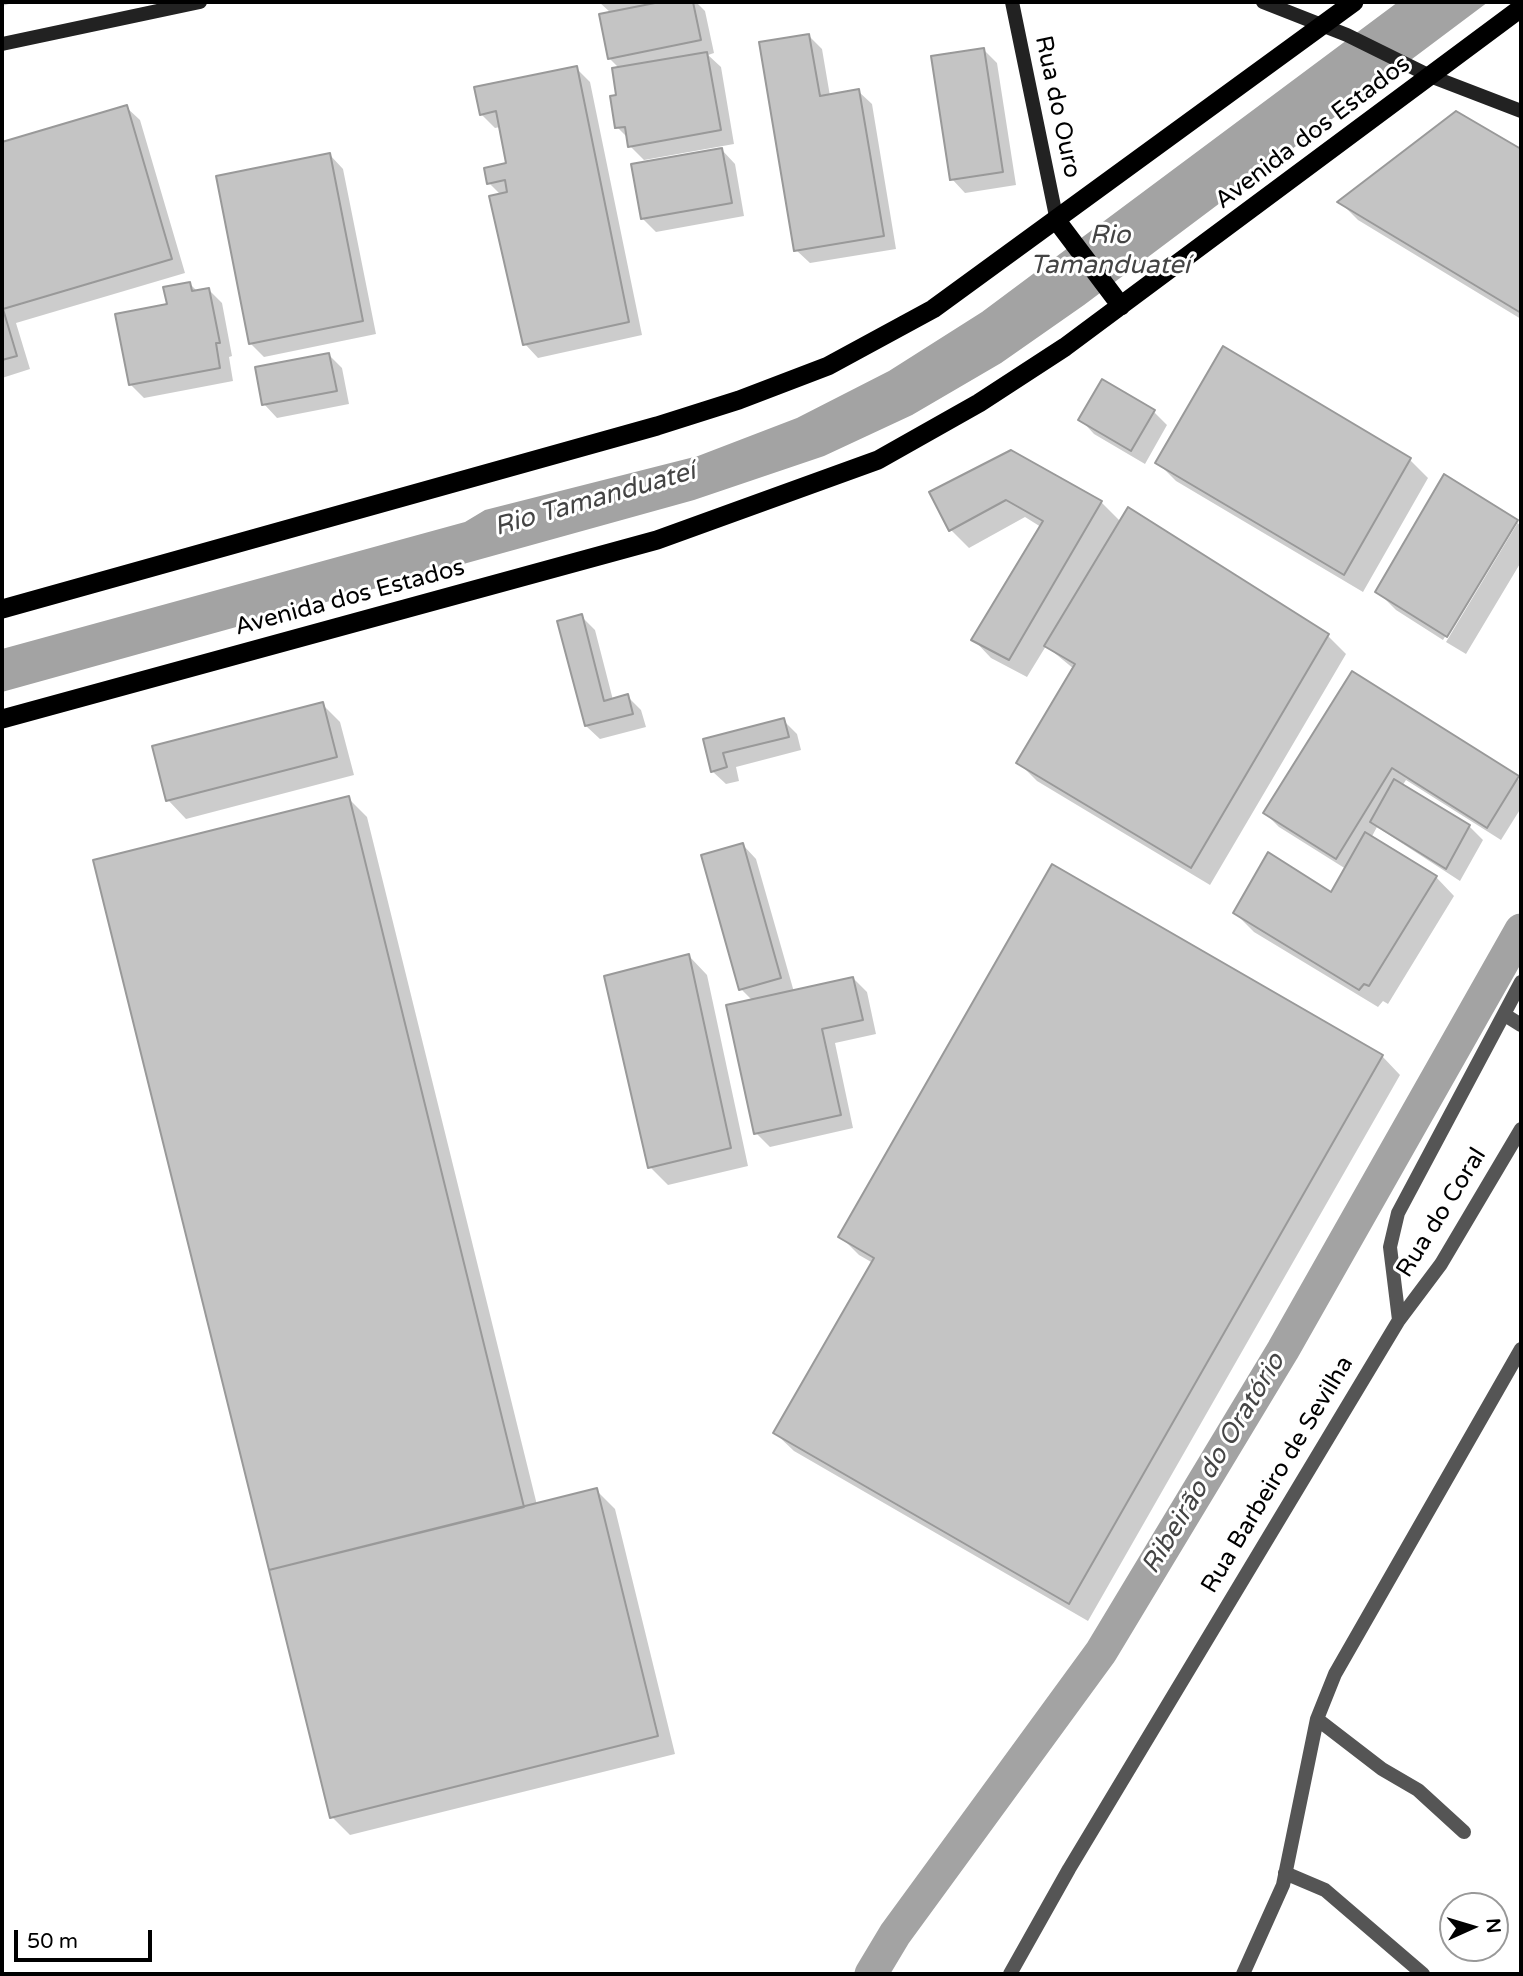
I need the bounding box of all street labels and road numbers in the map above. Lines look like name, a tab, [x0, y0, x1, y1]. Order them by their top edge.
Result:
street label: Rua do Ouro	[1028, 33, 1086, 181]
street label: Avenida dos Estados	[1210, 50, 1416, 216]
street label: Avenida dos Estados	[232, 553, 468, 643]
street label: Rua do Coral	[1391, 1143, 1493, 1283]
street label: Rua Barbeiro de Sevilha	[1196, 1351, 1360, 1599]

